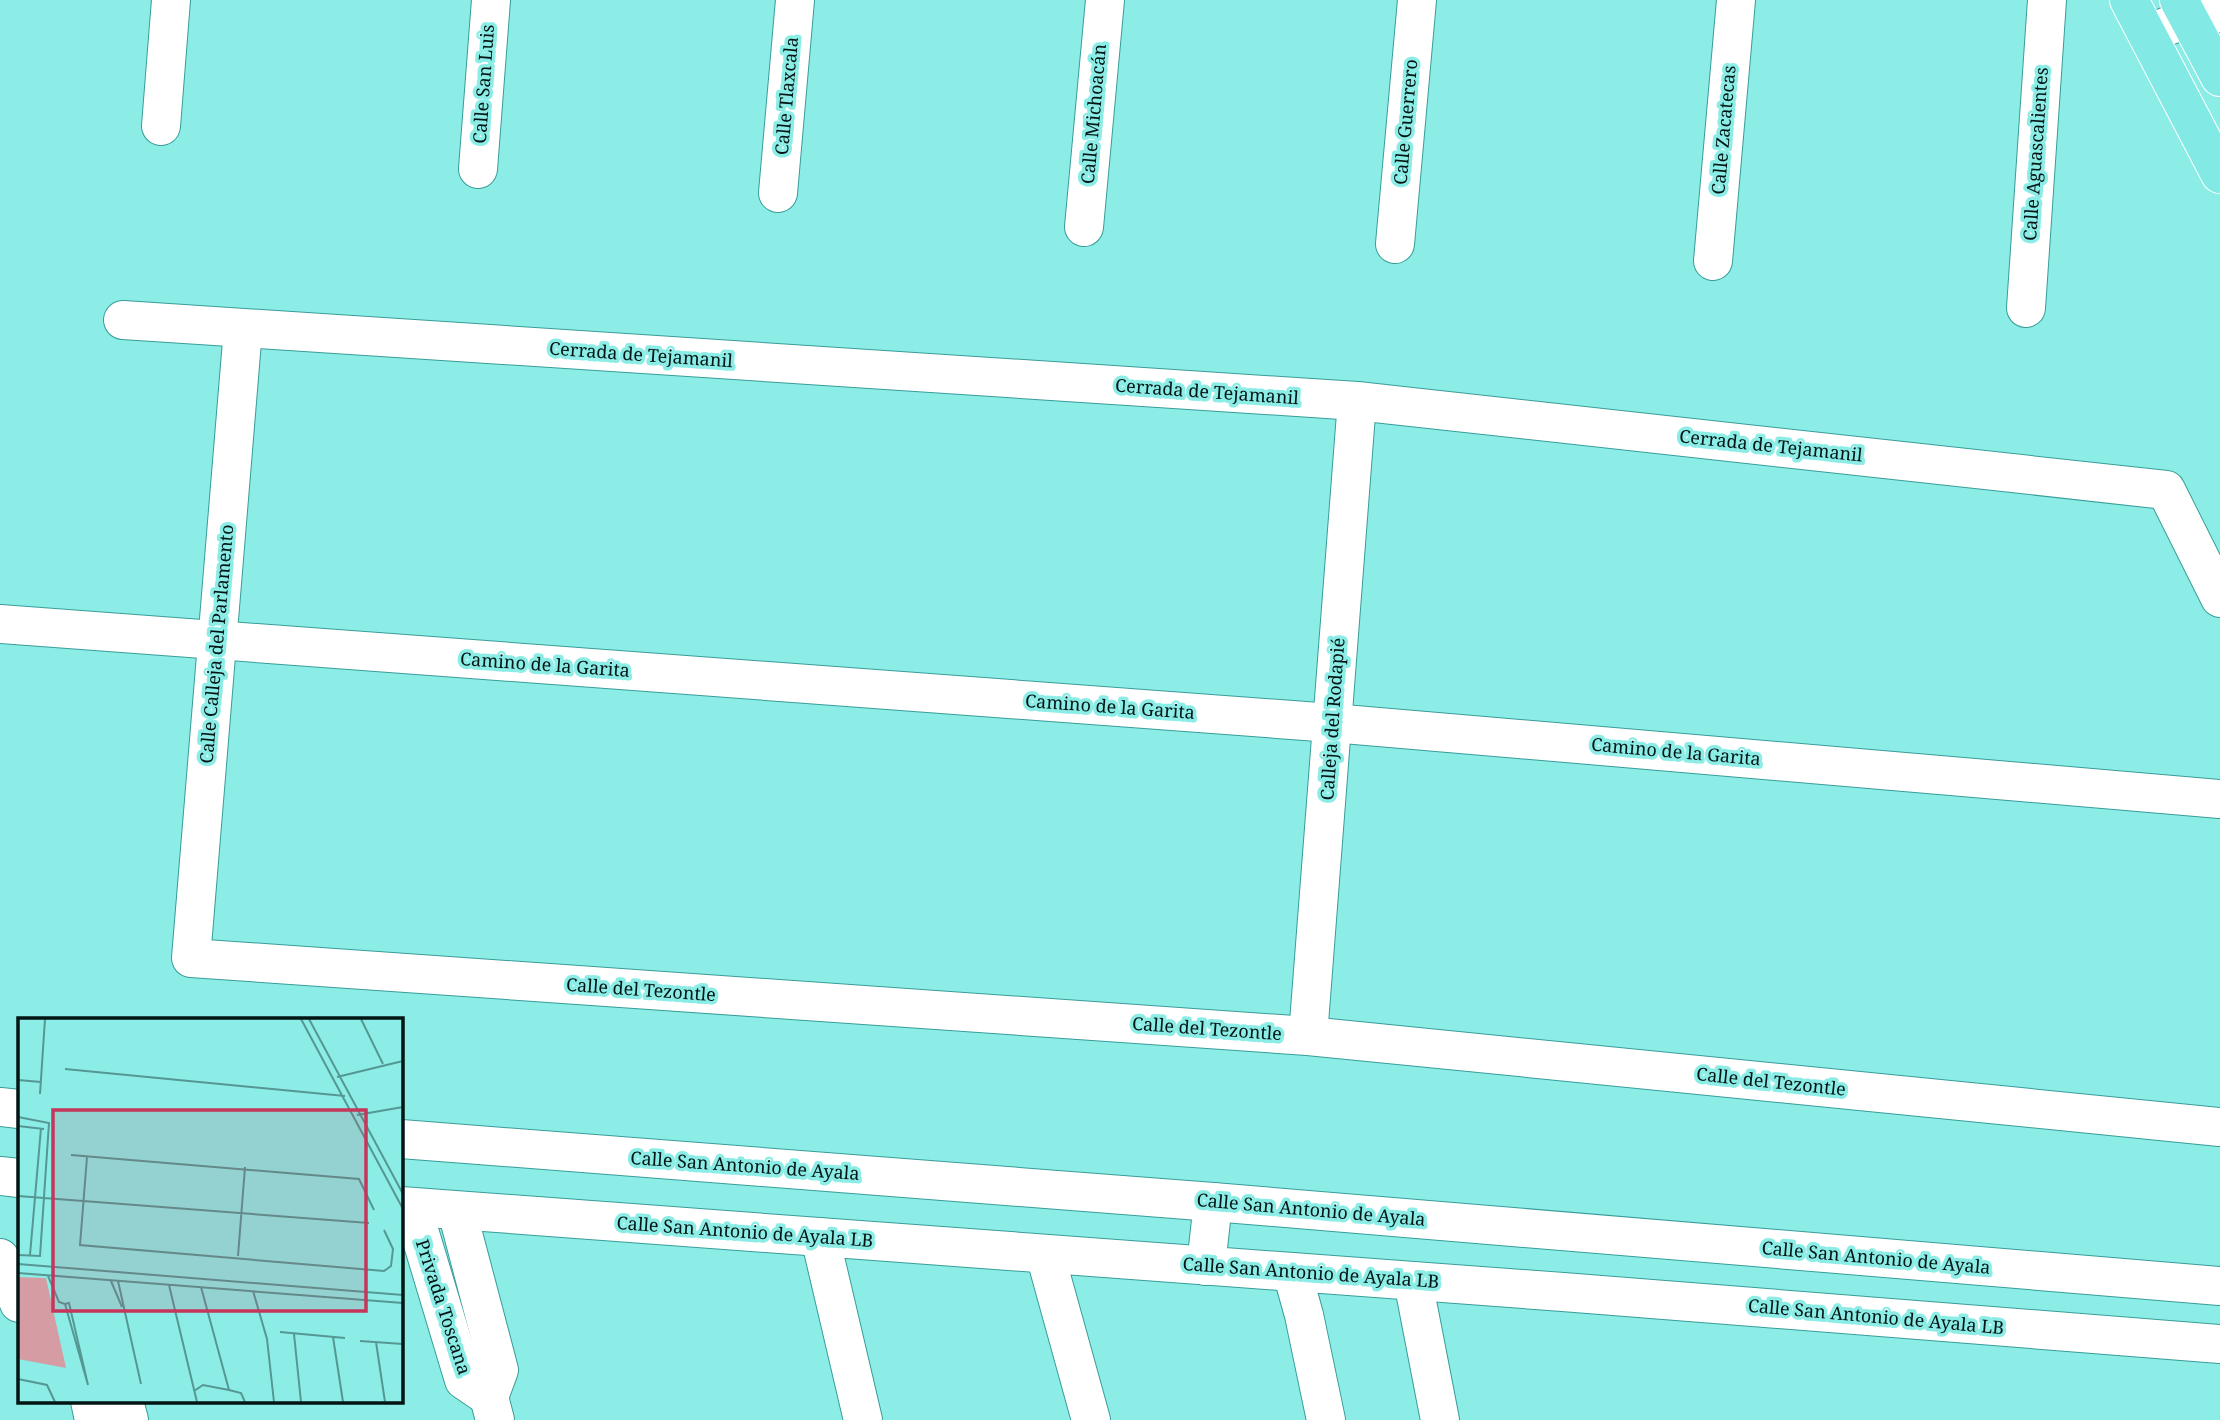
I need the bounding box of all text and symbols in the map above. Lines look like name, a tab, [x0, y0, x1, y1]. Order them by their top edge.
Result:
street label: Calle San Luis	[467, 24, 499, 144]
street label: Calle Tlaxcala	[769, 36, 803, 156]
street label: Calle Michoacán	[1075, 42, 1111, 185]
street label: Calle Guerrero	[1388, 58, 1422, 186]
street label: Calle Zacatecas	[1705, 64, 1741, 195]
street label: Calle Aguascalientes	[2017, 66, 2053, 242]
street label: Cerrada de Tejamanil	[548, 336, 734, 372]
street label: Cerrada de Tejamanil	[1114, 373, 1300, 409]
street label: Cerrada de Tejamanil	[1678, 423, 1864, 467]
street label: Calle Calleja del Parlamento	[194, 523, 238, 764]
street label: Calleja del Rodapié	[1314, 637, 1350, 801]
street label: Camino de la Garita	[459, 646, 631, 682]
street label: Camino de la Garita	[1024, 688, 1196, 724]
street label: Camino de la Garita	[1590, 732, 1762, 770]
street label: Calle del Tezontle	[565, 972, 717, 1006]
street label: Calle del Tezontle	[1131, 1011, 1283, 1045]
inset map	[18, 1018, 402, 1402]
street label: Calle del Tezontle	[1695, 1061, 1847, 1101]
street label: Calle San Antonio de Ayala	[630, 1145, 860, 1185]
street label: Calle San Antonio de Ayala	[1196, 1187, 1426, 1231]
street label: Calle San Antonio de Ayala LB	[616, 1210, 874, 1252]
street label: Calle San Antonio de Ayala	[1761, 1235, 1991, 1279]
street label: Privada Toscana	[411, 1236, 477, 1377]
street label: Calle San Antonio de Ayala LB	[1182, 1251, 1440, 1293]
street label: Calle San Antonio de Ayala LB	[1747, 1293, 2005, 1339]

